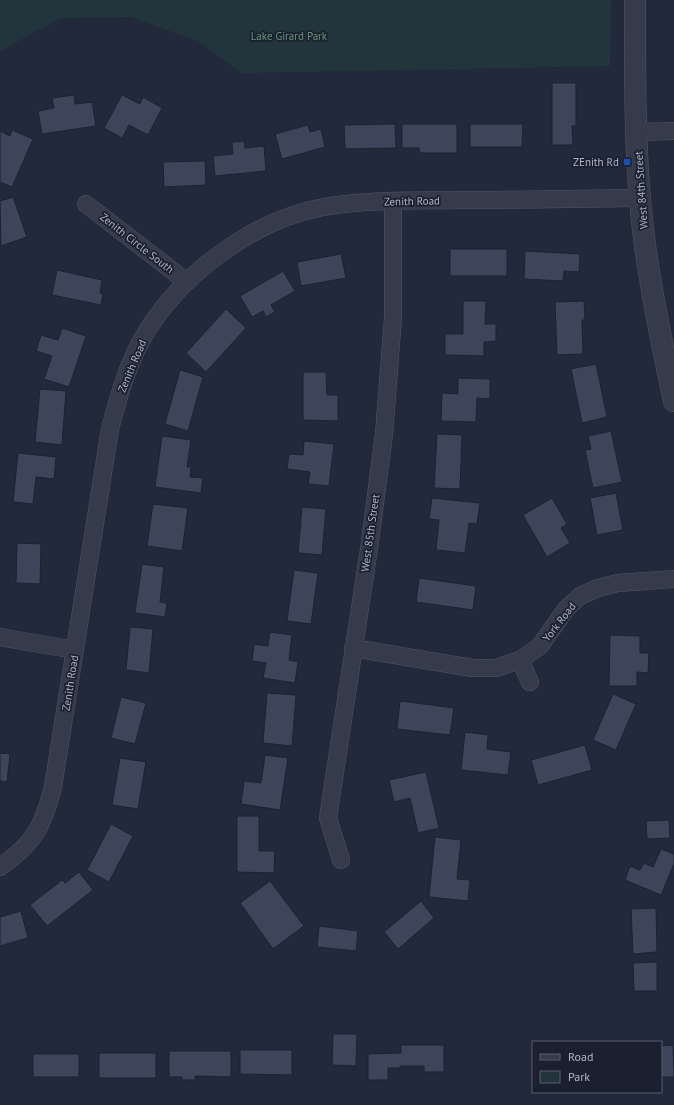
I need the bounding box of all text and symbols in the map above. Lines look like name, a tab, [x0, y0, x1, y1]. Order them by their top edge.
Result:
park label: Lake Girard Park	[251, 29, 328, 43]
street label: West 84th Street	[631, 150, 651, 230]
place label: ZEnith Rd	[573, 155, 619, 169]
marker: ZEnith Rd	[622, 157, 632, 167]
street label: Zenith Road	[384, 194, 440, 208]
street label: Zenith Circle South	[97, 210, 177, 276]
street label: Zenith Road	[115, 337, 149, 394]
street label: West 85th Street	[358, 493, 382, 573]
street label: York Road	[539, 600, 579, 644]
street label: Zenith Road	[59, 654, 81, 712]
legend	[532, 1041, 662, 1093]
text: Road	[568, 1049, 593, 1064]
text: Park	[568, 1069, 590, 1084]

